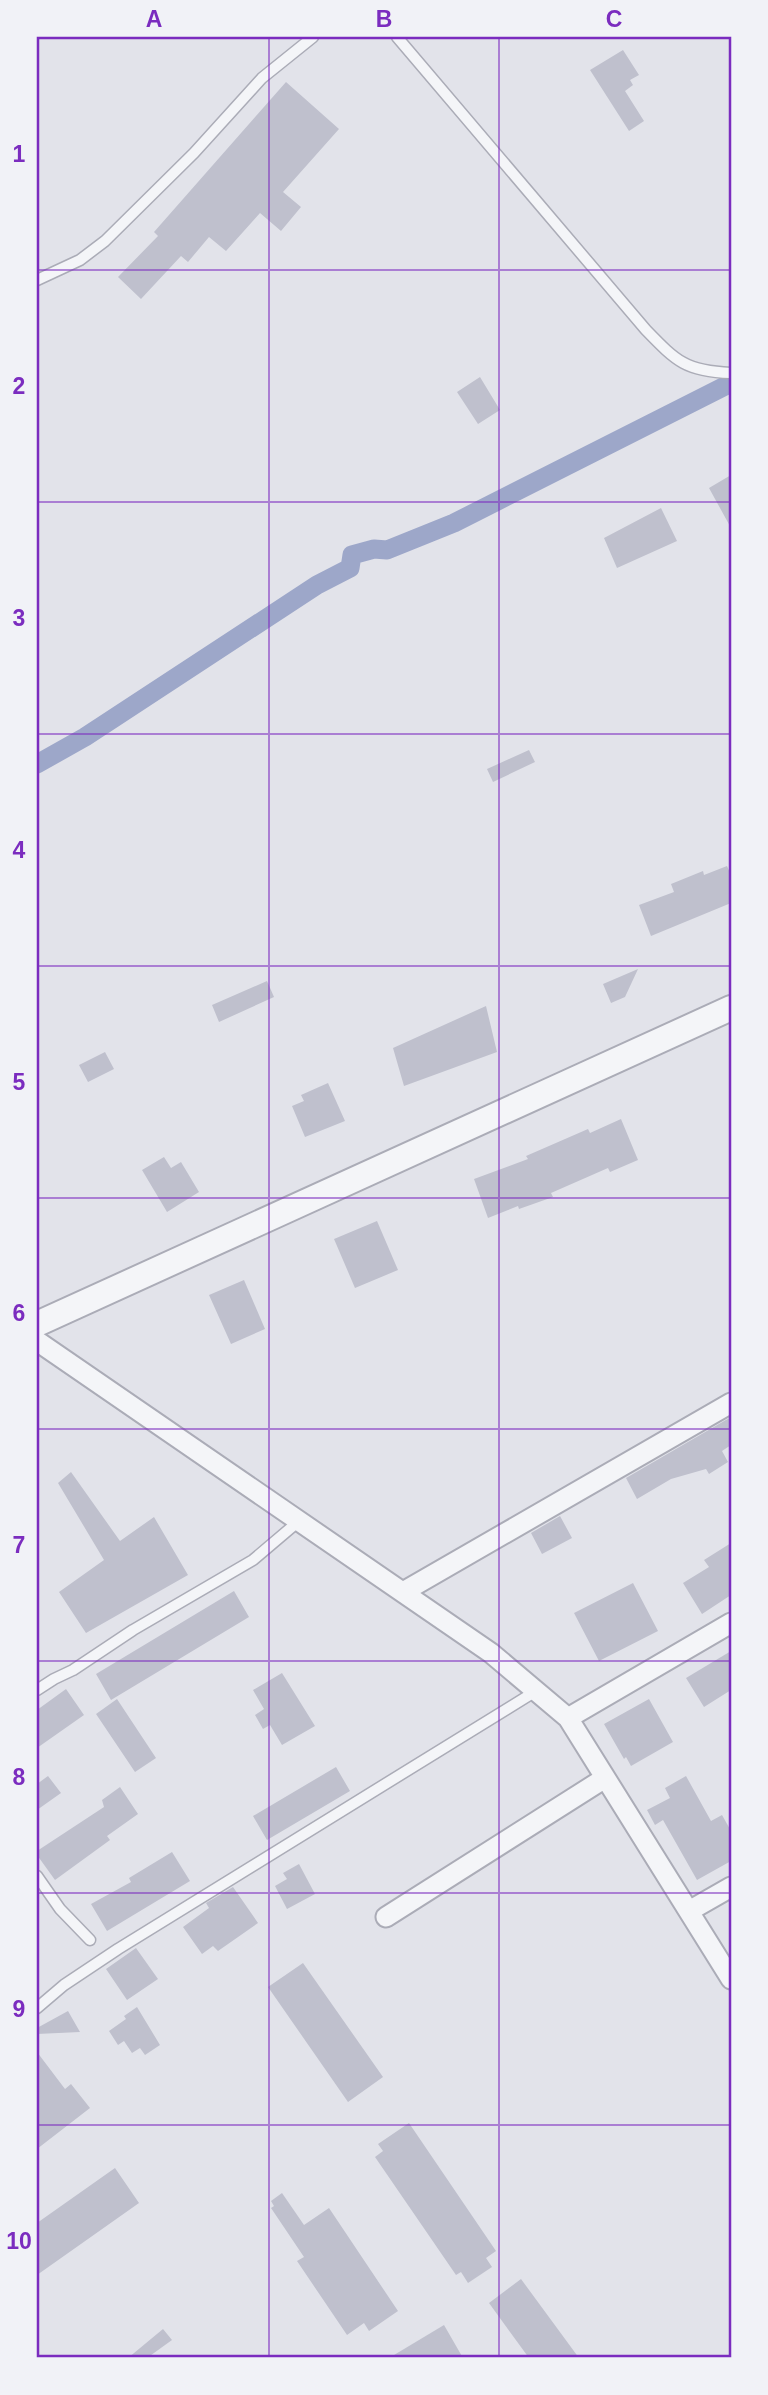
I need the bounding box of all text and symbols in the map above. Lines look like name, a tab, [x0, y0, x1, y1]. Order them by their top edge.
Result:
text: A	[146, 6, 162, 32]
text: B	[376, 6, 392, 32]
text: C	[606, 6, 622, 32]
text: 1	[13, 141, 26, 167]
text: 2	[13, 373, 25, 399]
text: 3	[13, 605, 25, 631]
text: 4	[13, 837, 26, 863]
text: 5	[13, 1069, 26, 1095]
text: 6	[13, 1300, 25, 1326]
text: 7	[13, 1532, 25, 1558]
text: 8	[13, 1764, 26, 1790]
text: 9	[13, 1996, 25, 2022]
text: 10	[6, 2228, 32, 2254]

